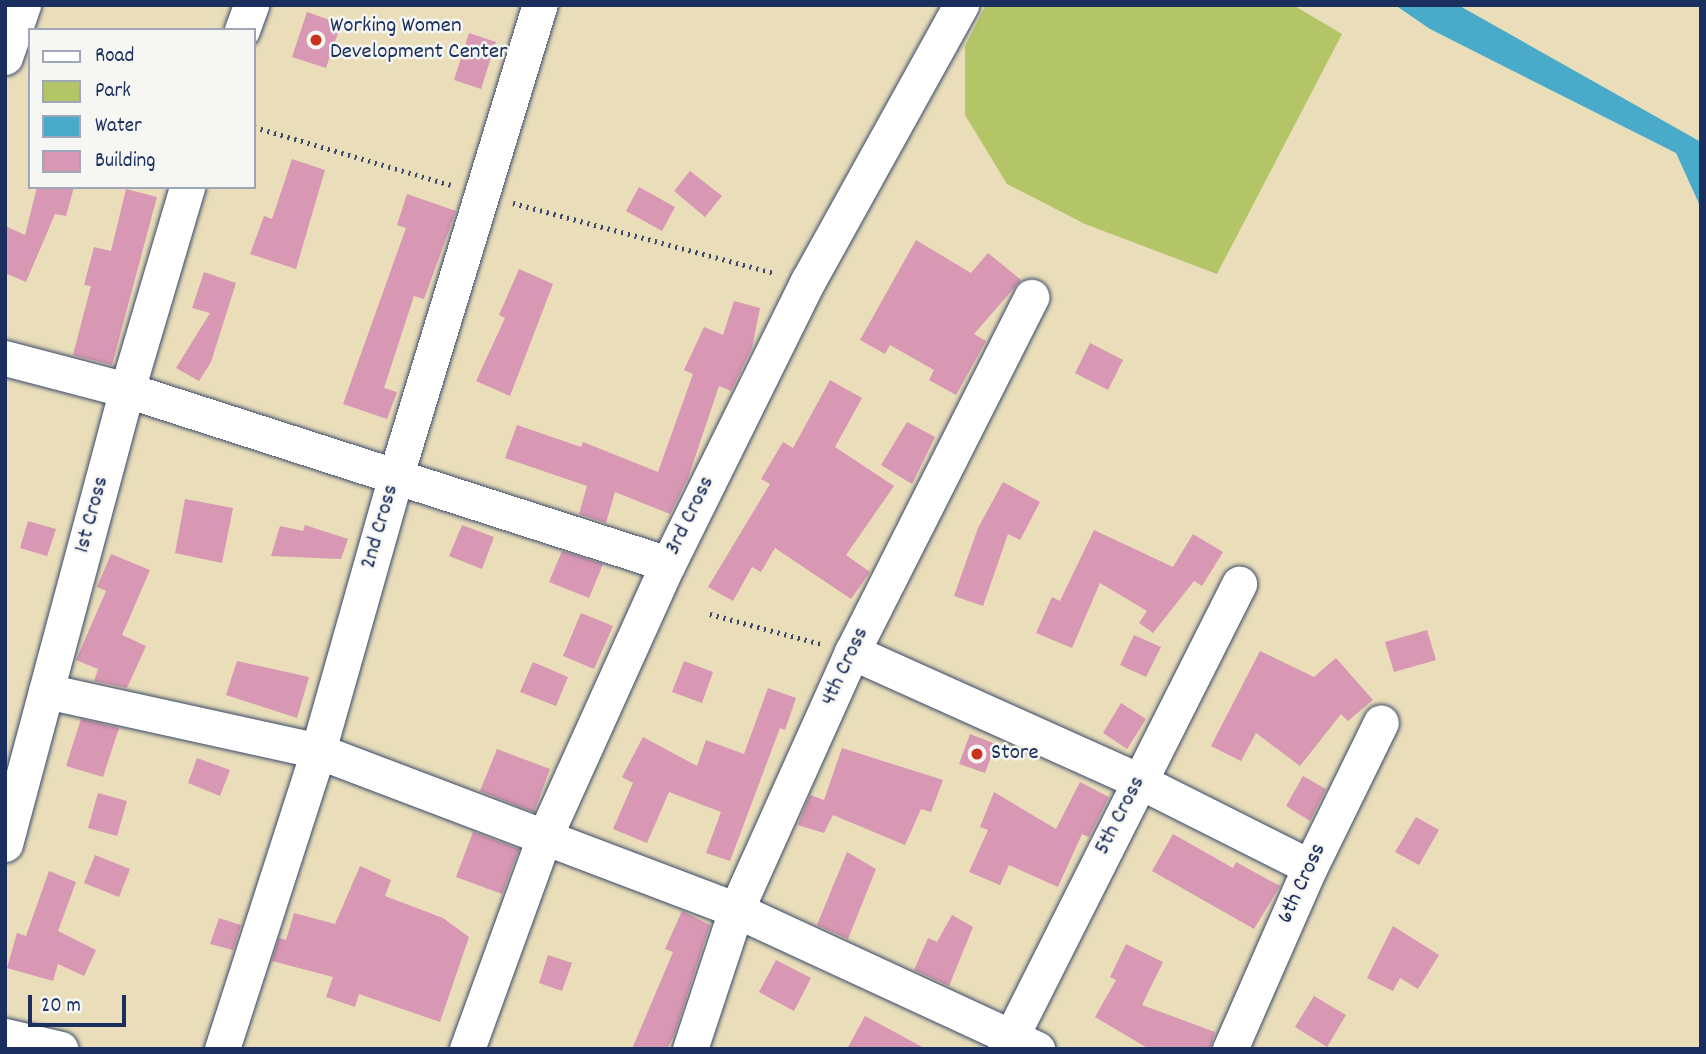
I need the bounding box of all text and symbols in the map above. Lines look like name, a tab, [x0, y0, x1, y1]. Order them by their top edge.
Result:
place label: Working Women Development Center	[330, 13, 508, 67]
legend	[28, 28, 256, 189]
marker: Working Women Development Center	[308, 32, 324, 48]
text: Road	[95, 42, 134, 72]
text: Park	[95, 77, 131, 107]
text: Water	[95, 112, 142, 142]
text: Building	[95, 147, 155, 177]
street label: 3rd Cross	[660, 472, 722, 560]
street label: 1st Cross	[70, 474, 116, 556]
street label: 2nd Cross	[356, 482, 406, 572]
street label: 4th Cross	[816, 623, 876, 711]
place label: Store	[991, 740, 1039, 768]
marker: Store	[969, 746, 985, 762]
street label: 5th Cross	[1090, 772, 1152, 860]
street label: 6th Cross	[1273, 840, 1333, 928]
scale bar	[32, 981, 130, 1025]
text: 20 m	[41, 992, 81, 1022]

